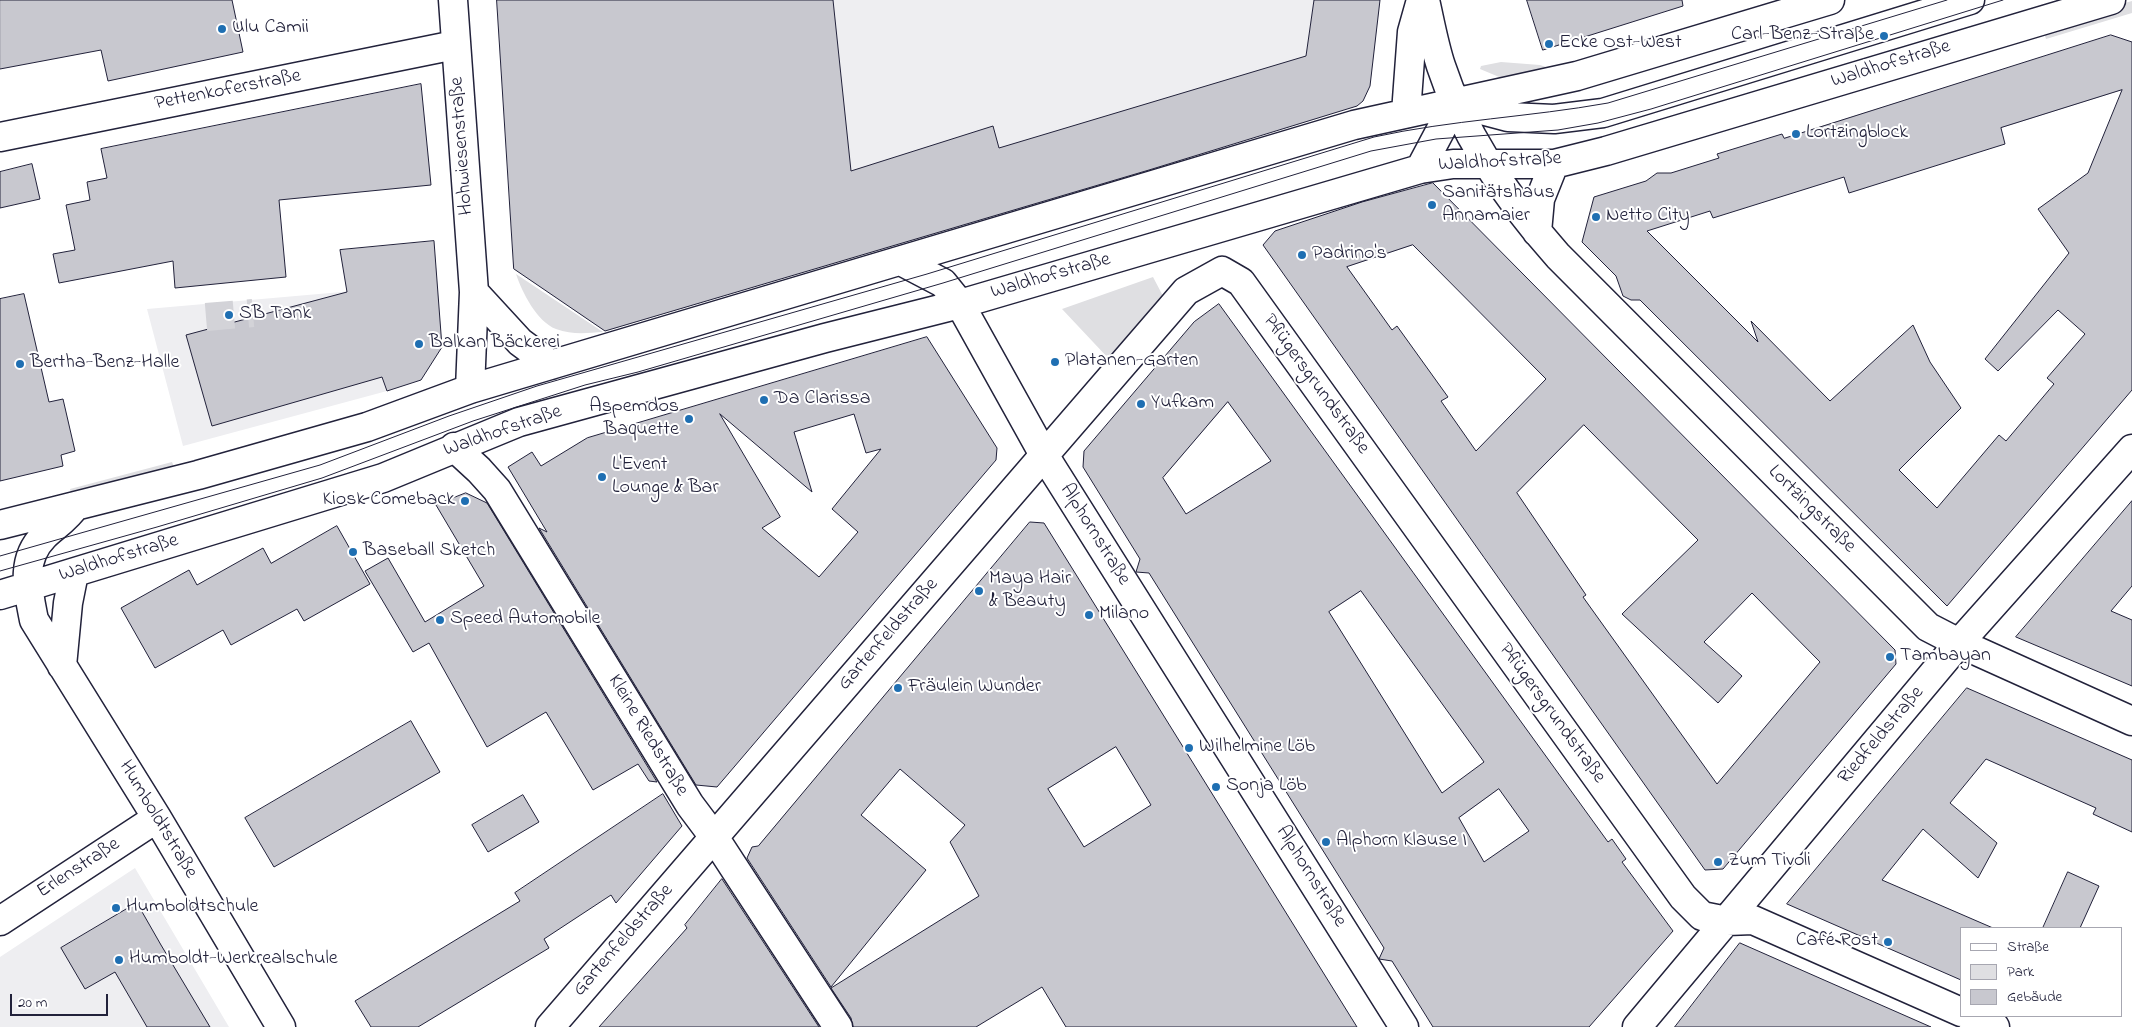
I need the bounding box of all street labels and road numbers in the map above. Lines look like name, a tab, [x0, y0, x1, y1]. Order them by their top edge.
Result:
street label: Waldhofstraße	[1828, 35, 1954, 95]
street label: Pettenkoferstraße	[153, 65, 303, 117]
street label: Hohwiesenstraße	[446, 76, 480, 216]
street label: Waldhofstraße	[1438, 148, 1562, 178]
street label: Waldhofstraße	[988, 248, 1114, 306]
street label: Pflügersgrundstraße	[1256, 310, 1374, 460]
street label: Waldhofstraße	[441, 401, 565, 463]
street label: Lortzingstraße	[1762, 461, 1860, 559]
street label: Alphornstraße	[1053, 480, 1135, 590]
street label: Waldhofstraße	[56, 529, 182, 589]
street label: Gartenfeldstraße	[834, 574, 944, 696]
street label: Pflügersgrundstraße	[1492, 639, 1610, 789]
street label: Kleine Riedstraße	[601, 671, 693, 801]
street label: Riedfeldstraße	[1834, 682, 1930, 790]
street label: Humboldtstraße	[112, 757, 202, 883]
street label: Alphornstraße	[1269, 822, 1351, 932]
street label: Erlenstraße	[33, 833, 125, 905]
street label: Gartenfeldstraße	[569, 880, 679, 1002]

